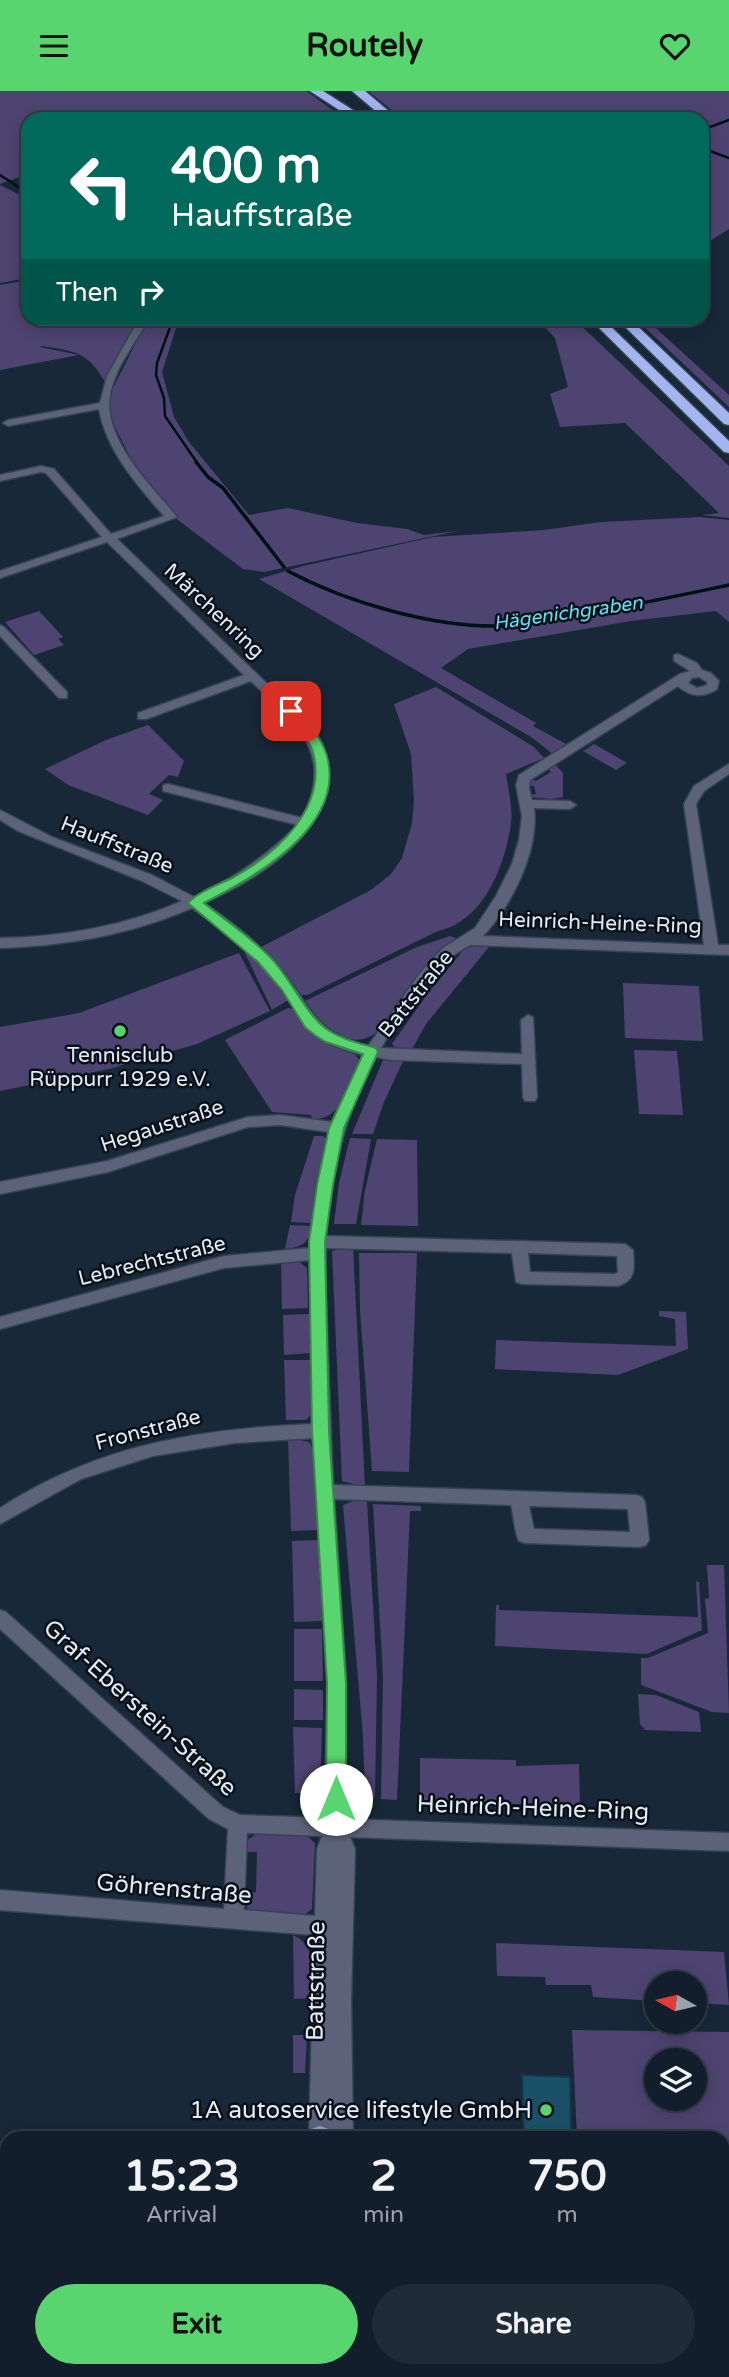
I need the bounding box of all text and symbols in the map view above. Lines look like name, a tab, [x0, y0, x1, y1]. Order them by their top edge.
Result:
icon: menu	[35, 27, 73, 65]
text: Routely	[306, 27, 423, 65]
icon: heart	[656, 27, 694, 65]
text: 400 m	[171, 137, 321, 196]
icon: left	[56, 140, 147, 231]
text: Hauffstraße	[171, 197, 353, 235]
icon: right	[132, 273, 170, 311]
text: Then	[56, 277, 118, 308]
street label: Märchenring	[159, 558, 269, 664]
water label: Hägenichgraben	[492, 592, 644, 634]
pin	[261, 681, 321, 741]
icon: arrive	[272, 692, 310, 730]
street label: Hauffstraße	[57, 811, 177, 879]
street label: Heinrich-Heine-Ring	[498, 907, 702, 939]
street label: Battstraße	[373, 945, 459, 1043]
marker: Tennisclub Rüppurr 1929 e.V.	[112, 1023, 128, 1039]
place label: Tennisclub Rüppurr 1929 e.V.	[29, 1043, 211, 1092]
street label: Hegaustraße	[97, 1094, 227, 1158]
street label: Lebrechtstraße	[76, 1231, 228, 1291]
street label: Fronstraße	[93, 1404, 204, 1456]
street label: Graf-Eberstein-Straße	[37, 1614, 243, 1802]
position arrow	[299, 1762, 373, 1836]
street label: Heinrich-Heine-Ring	[416, 1789, 650, 1827]
street label: Göhrenstraße	[95, 1868, 253, 1910]
street label: Battstraße	[300, 1921, 332, 2041]
north arrow	[644, 1971, 707, 2033]
map controls	[644, 1971, 707, 2111]
button: layers	[644, 2048, 707, 2111]
place label: 1A autoservice lifestyle GmbH	[189, 2096, 532, 2125]
marker: 1A autoservice lifestyle GmbH	[538, 2102, 554, 2118]
text: 15:23	[123, 2151, 240, 2202]
text: 2	[370, 2151, 397, 2202]
text: 750	[527, 2151, 607, 2202]
text: Arrival	[146, 2201, 217, 2229]
text: min	[363, 2201, 404, 2229]
text: m	[556, 2201, 578, 2229]
button: Exit	[35, 2284, 358, 2364]
button: Share	[372, 2284, 695, 2364]

